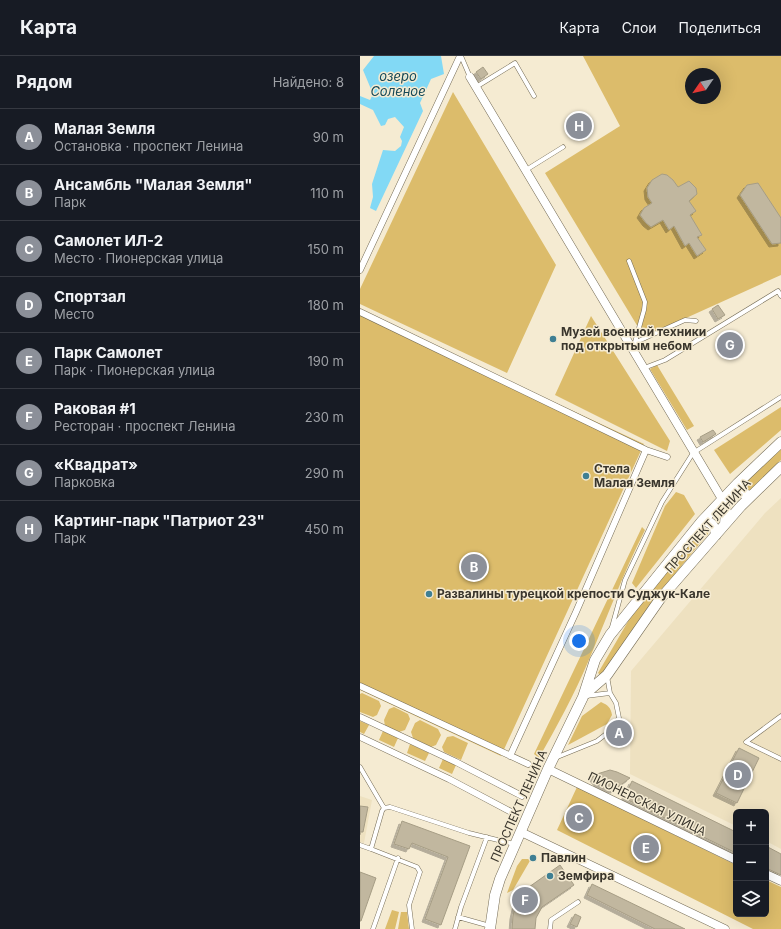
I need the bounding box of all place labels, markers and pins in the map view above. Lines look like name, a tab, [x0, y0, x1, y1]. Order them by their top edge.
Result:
pin: H	[566, 111, 592, 141]
place label: Музей военной техники под открытым небом	[561, 324, 706, 353]
pin: G	[717, 330, 743, 360]
marker: Музей военной техники под открытым небом	[548, 334, 558, 344]
place label: Стела Малая Земля	[594, 461, 675, 490]
marker: Стела Малая Земля	[581, 471, 591, 481]
pin: B	[461, 552, 487, 582]
place label: Развалины турецкой крепости Суджук-Кале	[437, 586, 710, 601]
marker: Развалины турецкой крепости Суджук-Кале	[424, 589, 434, 599]
pin: A	[606, 718, 632, 748]
pin: D	[725, 760, 751, 790]
pin: C	[566, 803, 592, 833]
pin: E	[633, 833, 659, 863]
place label: Павлин	[541, 850, 586, 865]
marker: Павлин	[528, 853, 538, 863]
place label: Земфира	[558, 868, 614, 883]
marker: Земфира	[545, 871, 555, 881]
pin: F	[512, 885, 538, 915]

